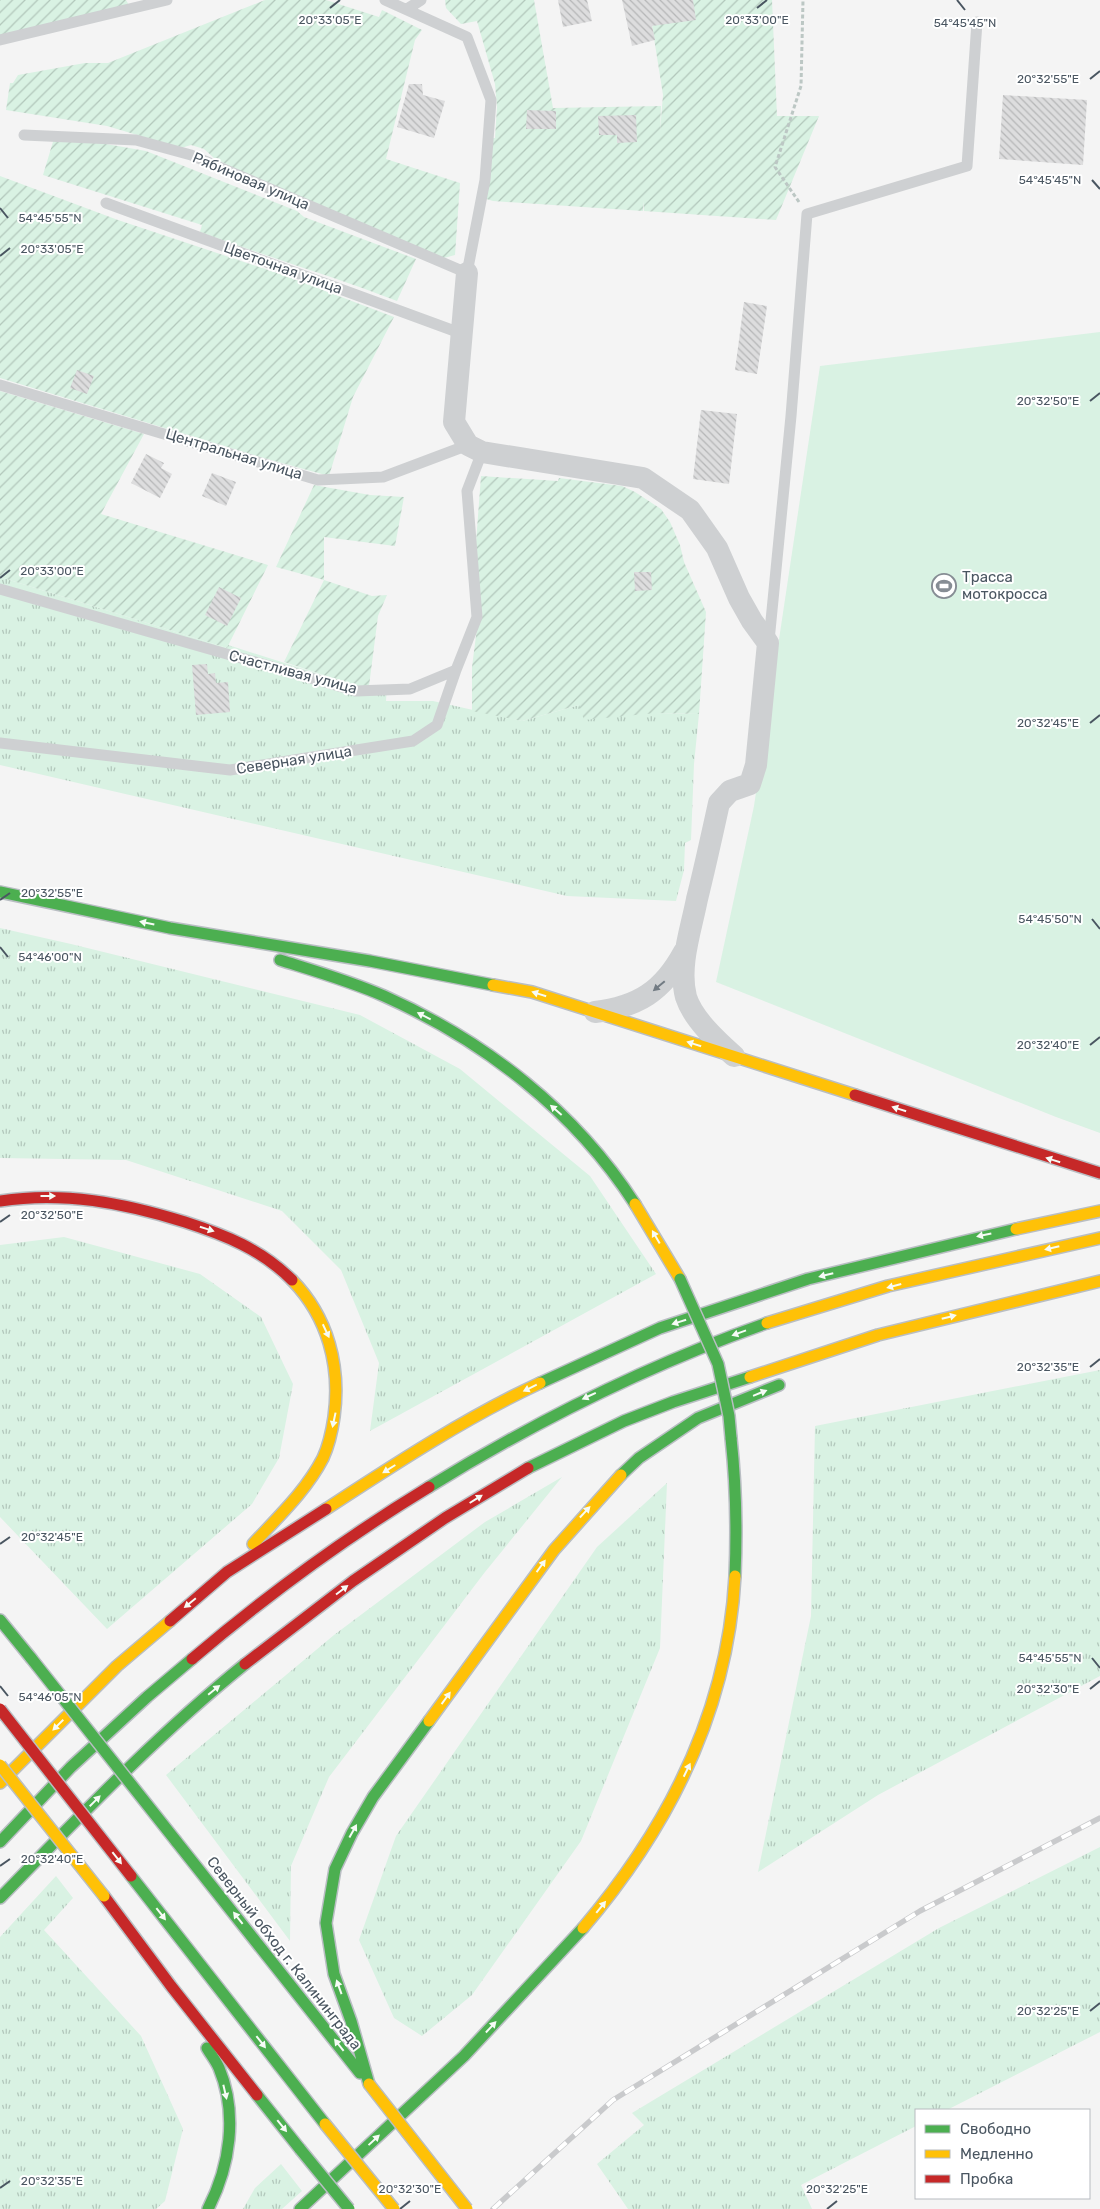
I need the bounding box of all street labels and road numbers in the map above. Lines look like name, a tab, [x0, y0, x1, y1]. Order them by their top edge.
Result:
street label: Рябиновая улица	[190, 148, 312, 214]
street label: Цветочная улица	[221, 238, 345, 298]
street label: Центральная улица	[163, 425, 305, 483]
street label: Счастливая улица	[227, 646, 359, 698]
street label: Северная улица	[235, 742, 353, 778]
street label: Северный обход г. Калининграда	[203, 1853, 365, 2053]

